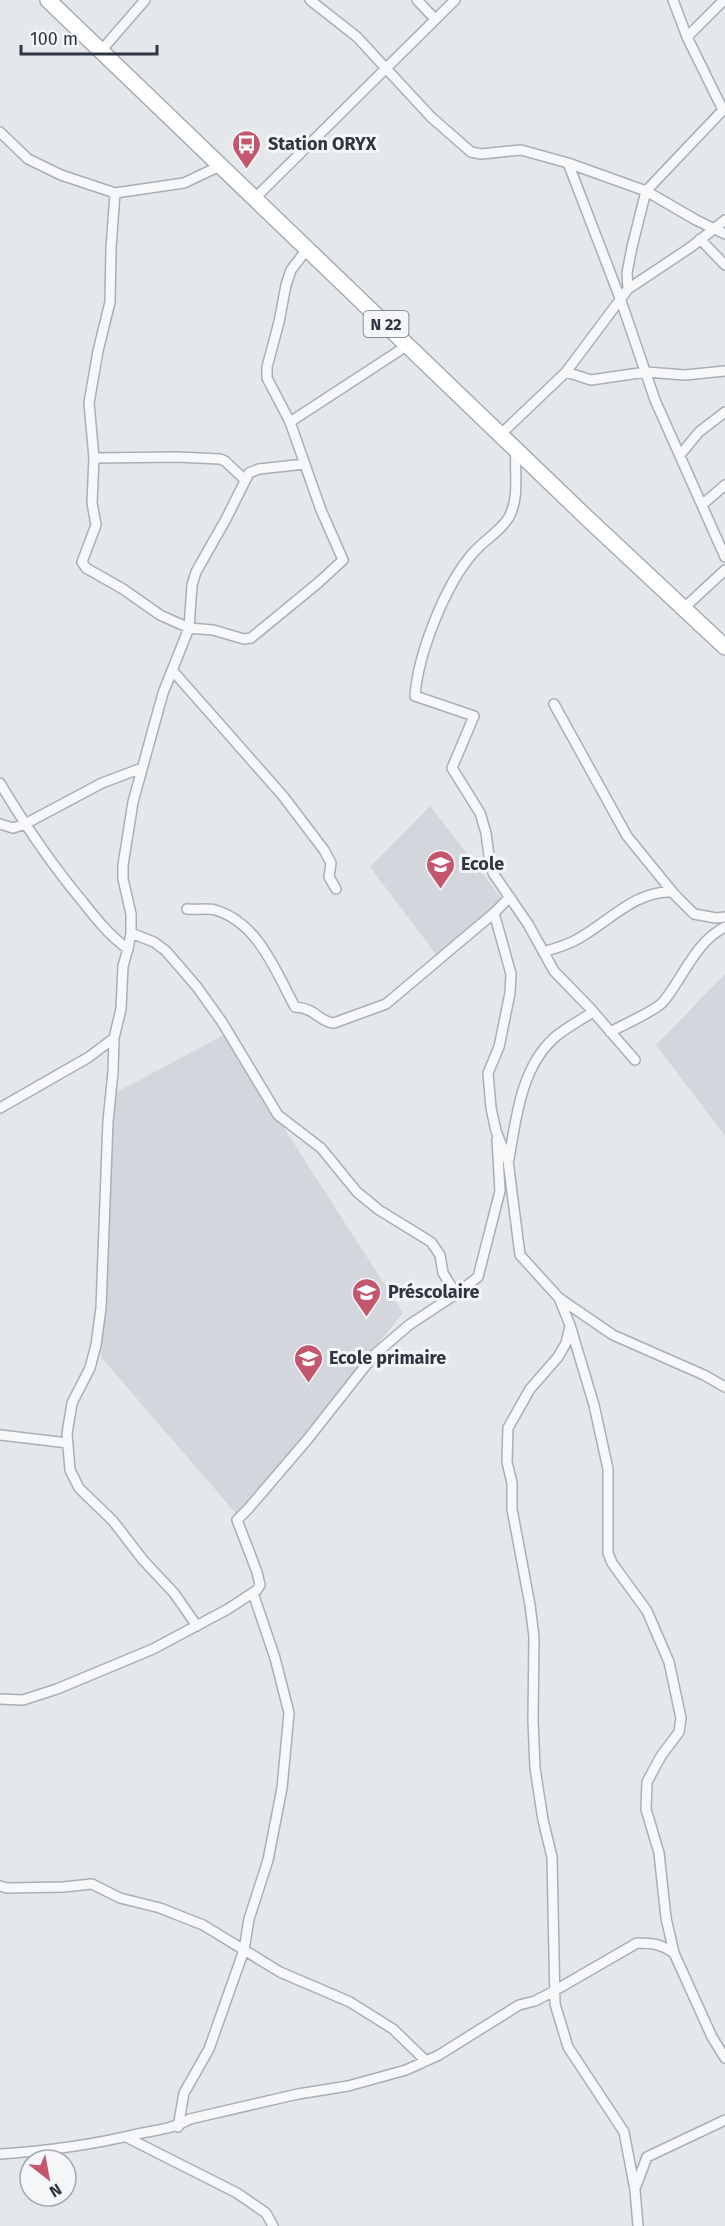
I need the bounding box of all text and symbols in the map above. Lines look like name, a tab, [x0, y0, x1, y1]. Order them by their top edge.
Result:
scale bar	[21, 18, 158, 56]
text: 100 m	[30, 28, 78, 50]
bus stop icon: Station ORYX	[231, 128, 263, 170]
place label: Station ORYX	[268, 133, 377, 155]
road number: N 22	[364, 311, 408, 337]
school or university icon: Ecole	[424, 848, 456, 890]
place label: Ecole	[461, 853, 504, 875]
school or university icon: Préscolaire	[351, 1276, 383, 1318]
place label: Préscolaire	[388, 1281, 479, 1303]
school or university icon: Ecole primaire	[292, 1342, 324, 1384]
place label: Ecole primaire	[329, 1347, 446, 1369]
north arrow	[18, 2148, 78, 2208]
text: N	[46, 2180, 65, 2201]

